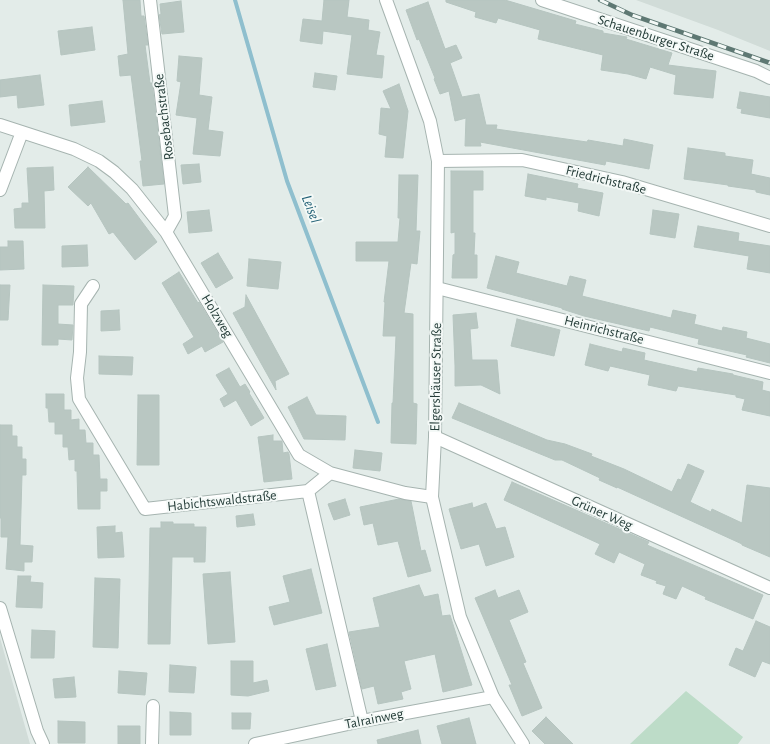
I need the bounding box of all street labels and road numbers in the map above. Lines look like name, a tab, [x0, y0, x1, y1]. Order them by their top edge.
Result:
street label: Schauenburger Straße	[596, 11, 716, 65]
street label: Rosebachstraße	[150, 73, 178, 161]
street label: Friedrichstraße	[564, 162, 648, 198]
street label: Holzweg	[197, 291, 237, 341]
street label: Heinrichstraße	[562, 312, 646, 348]
street label: Elgershäuser Straße	[427, 323, 445, 431]
street label: Habichtswaldstraße	[167, 487, 277, 515]
street label: Grüner Weg	[569, 492, 635, 534]
street label: Talrainweg	[343, 705, 405, 733]

